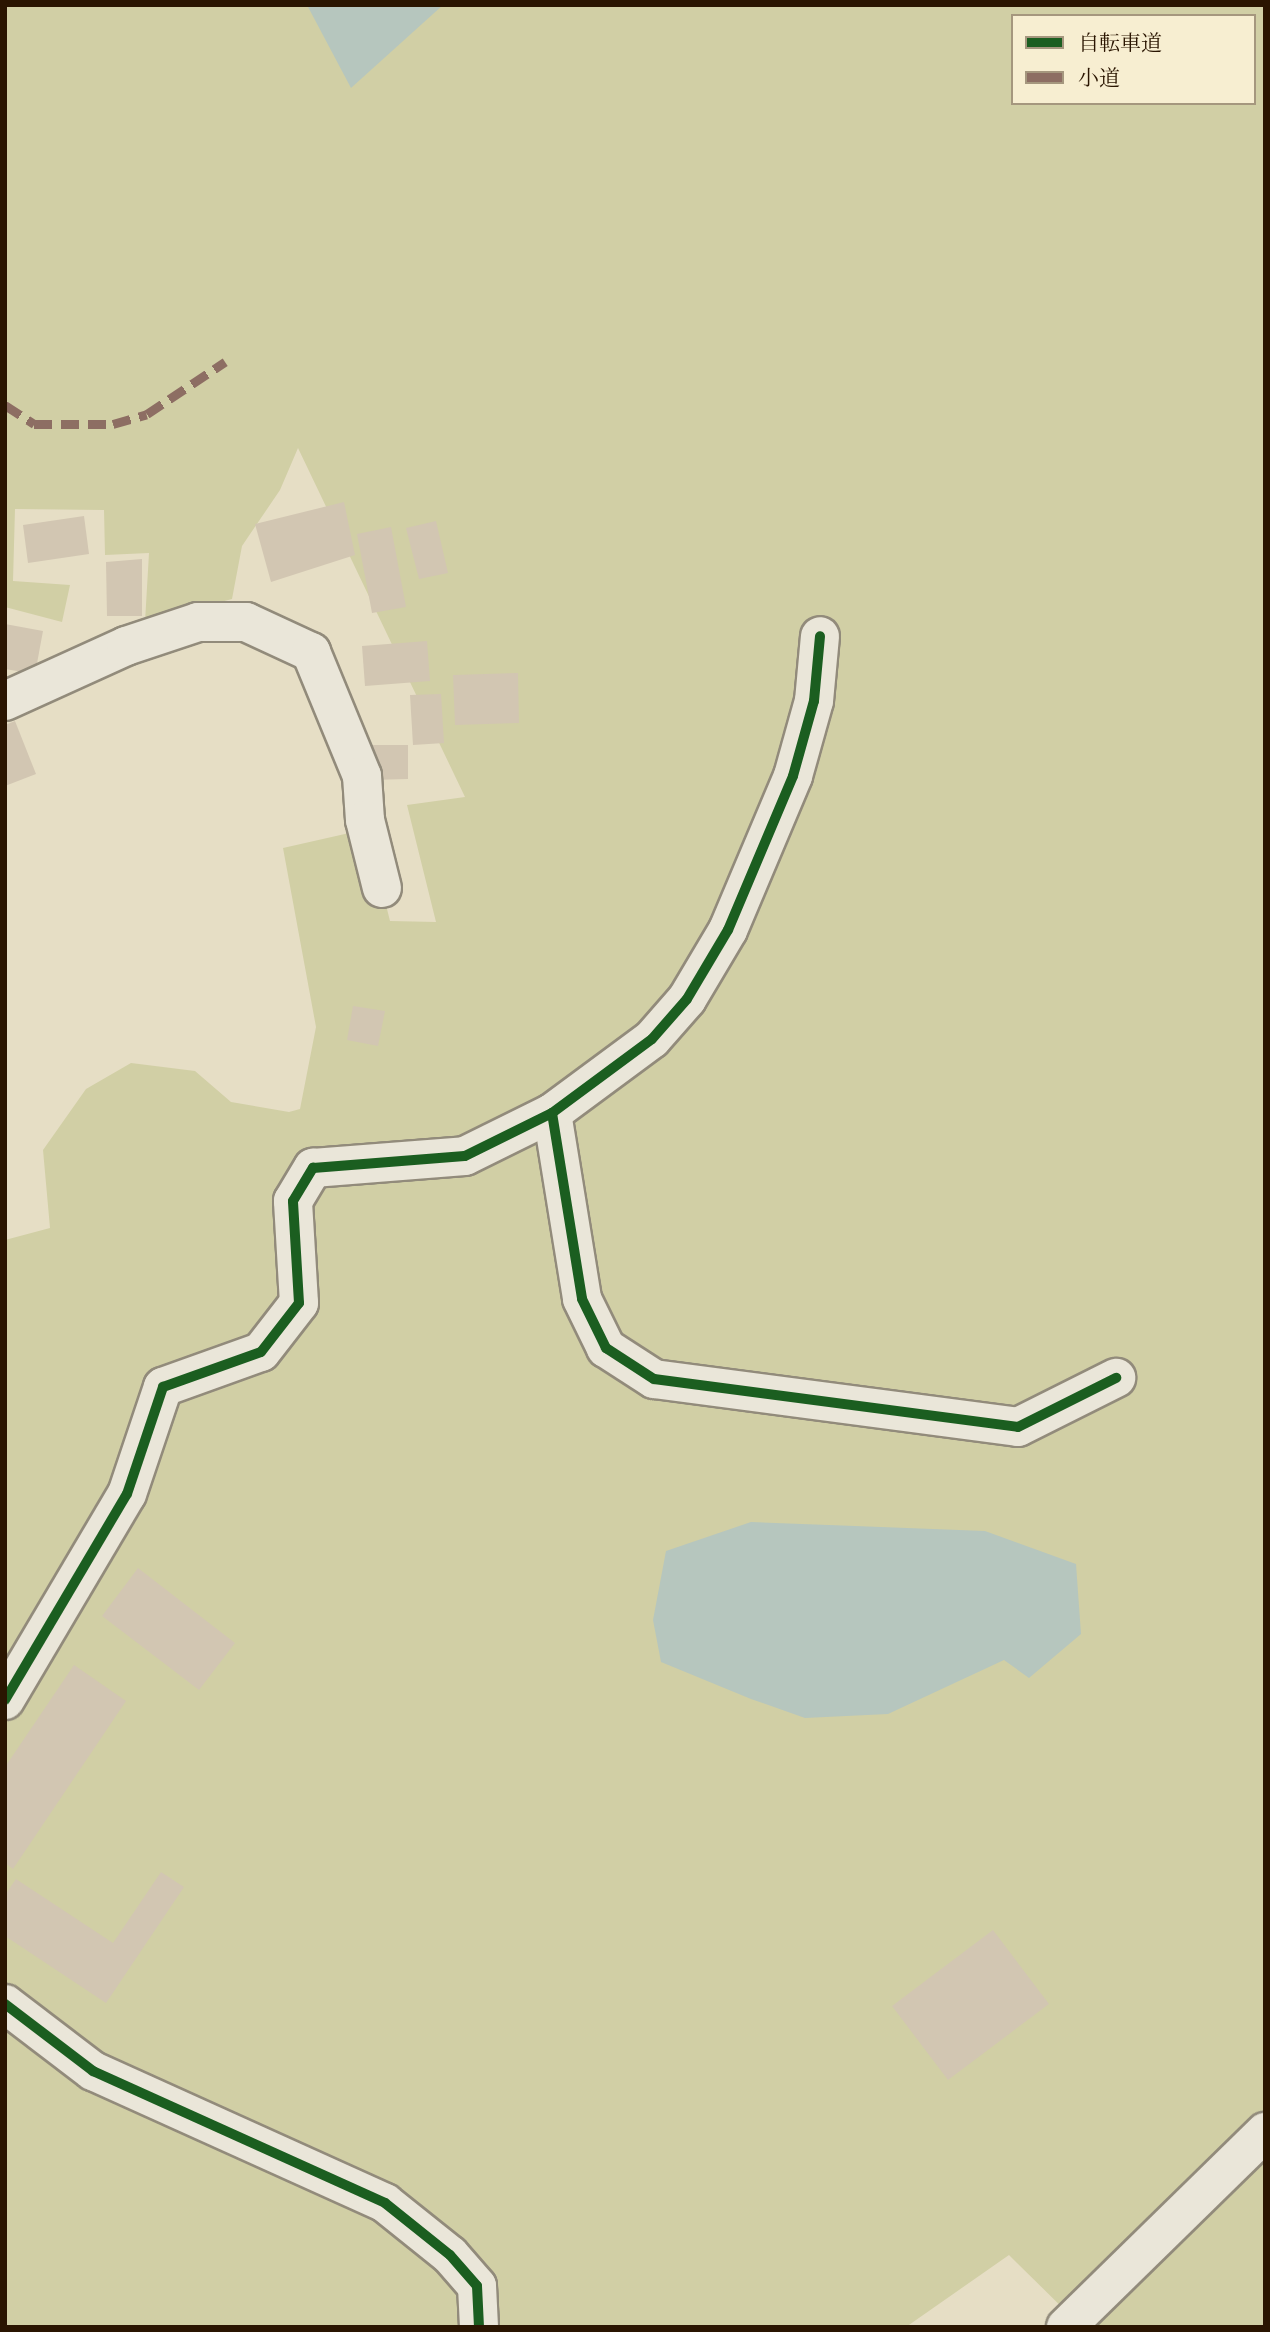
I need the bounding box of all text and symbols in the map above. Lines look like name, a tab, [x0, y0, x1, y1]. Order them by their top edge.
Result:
legend	[1011, 14, 1256, 105]
text: 自転車道	[1078, 30, 1162, 59]
text: 小道	[1078, 65, 1120, 94]

